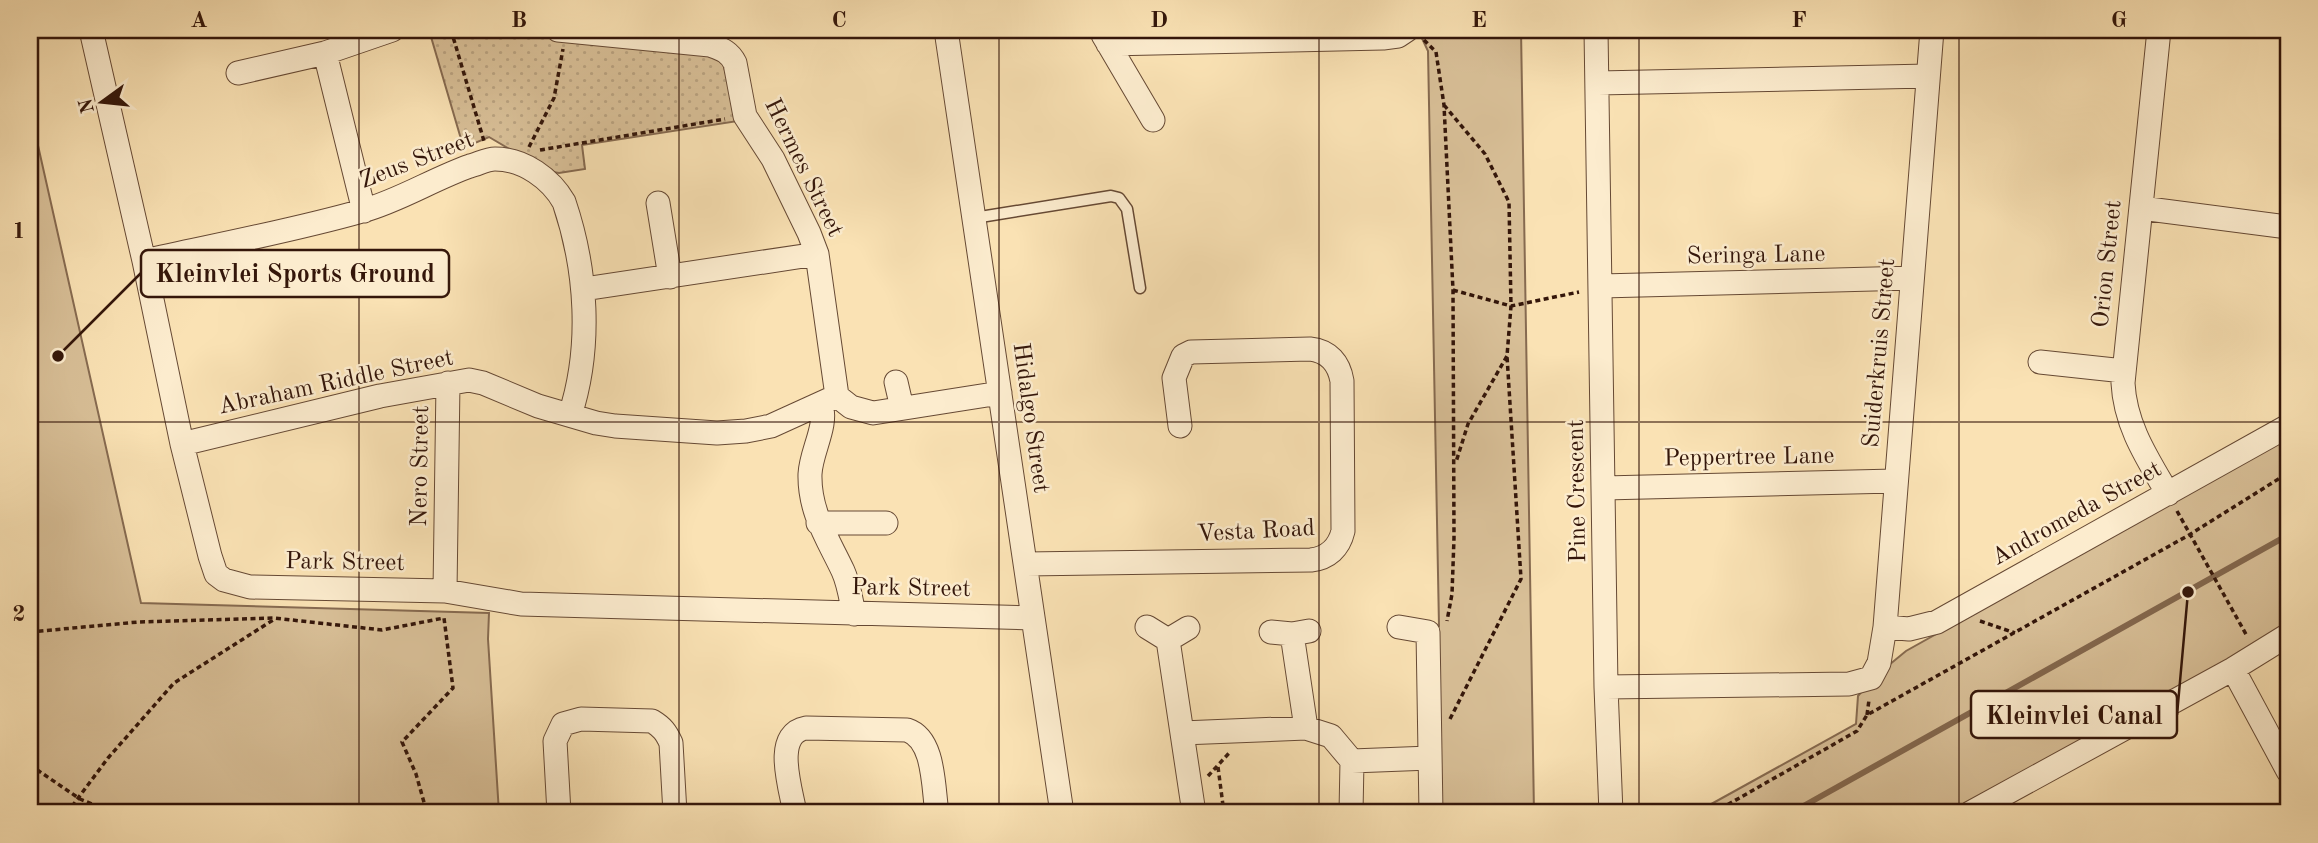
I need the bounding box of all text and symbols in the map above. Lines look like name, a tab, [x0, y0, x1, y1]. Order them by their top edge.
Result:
text: A	[190, 9, 208, 32]
text: B	[511, 9, 527, 32]
text: C	[831, 9, 847, 32]
text: D	[1150, 9, 1168, 32]
text: E	[1471, 9, 1487, 32]
text: F	[1791, 9, 1807, 32]
text: G	[2111, 9, 2127, 32]
north arrow	[66, 66, 136, 136]
street label: Hermes Street	[759, 95, 847, 241]
text: N	[77, 96, 99, 115]
street label: Zeus Street	[357, 128, 477, 194]
street label: Orion Street	[2089, 199, 2127, 329]
text: 1	[12, 220, 26, 243]
street label: Seringa Lane	[1686, 243, 1826, 269]
callout: Kleinvlei Sports Ground	[141, 250, 449, 297]
street label: Suiderkruis Street	[1860, 257, 1900, 449]
text: Kleinvlei Sports Ground	[155, 262, 435, 288]
street label: Hidalgo Street	[1008, 341, 1052, 495]
street label: Abraham Riddle Street	[216, 346, 456, 420]
street label: Nero Street	[408, 405, 434, 527]
street label: Pine Crescent	[1565, 419, 1591, 563]
street label: Peppertree Lane	[1663, 445, 1835, 471]
street label: Andromeda Street	[1988, 457, 2166, 571]
street label: Vesta Road	[1196, 517, 1316, 547]
street label: Park Street	[285, 550, 405, 576]
street label: Park Street	[851, 576, 971, 602]
text: 2	[12, 603, 26, 626]
callout: Kleinvlei Canal	[1971, 691, 2177, 738]
text: Kleinvlei Canal	[1985, 704, 2163, 730]

